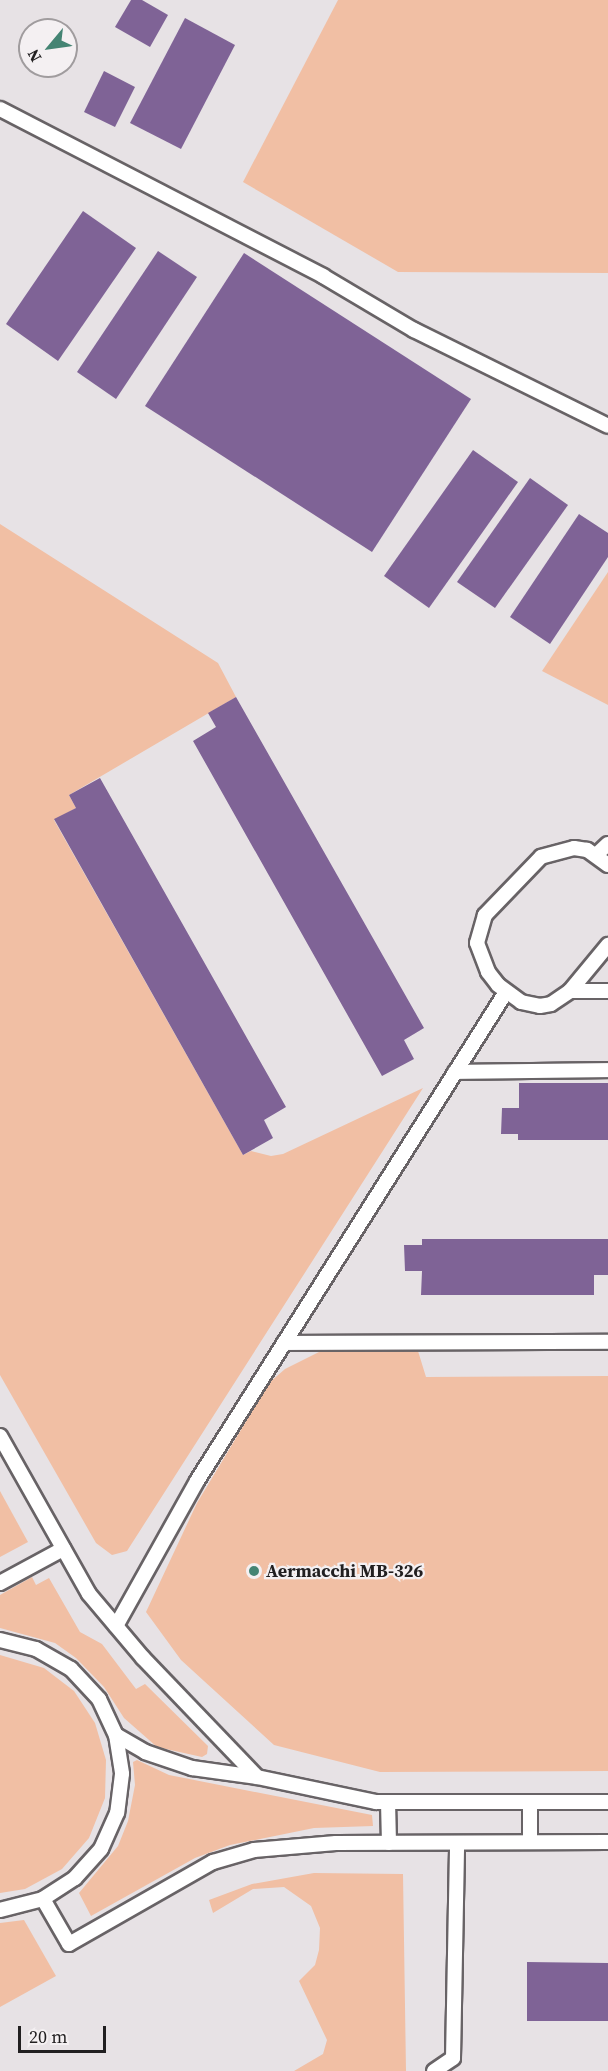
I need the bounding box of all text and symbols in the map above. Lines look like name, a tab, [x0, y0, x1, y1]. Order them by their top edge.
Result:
north arrow	[18, 18, 78, 78]
text: N	[22, 45, 46, 66]
place label: Aermacchi MB-326	[266, 1560, 423, 1582]
marker: Aermacchi MB-326	[247, 1564, 261, 1578]
scale bar	[21, 2014, 110, 2052]
text: 20 m	[29, 2024, 67, 2049]

